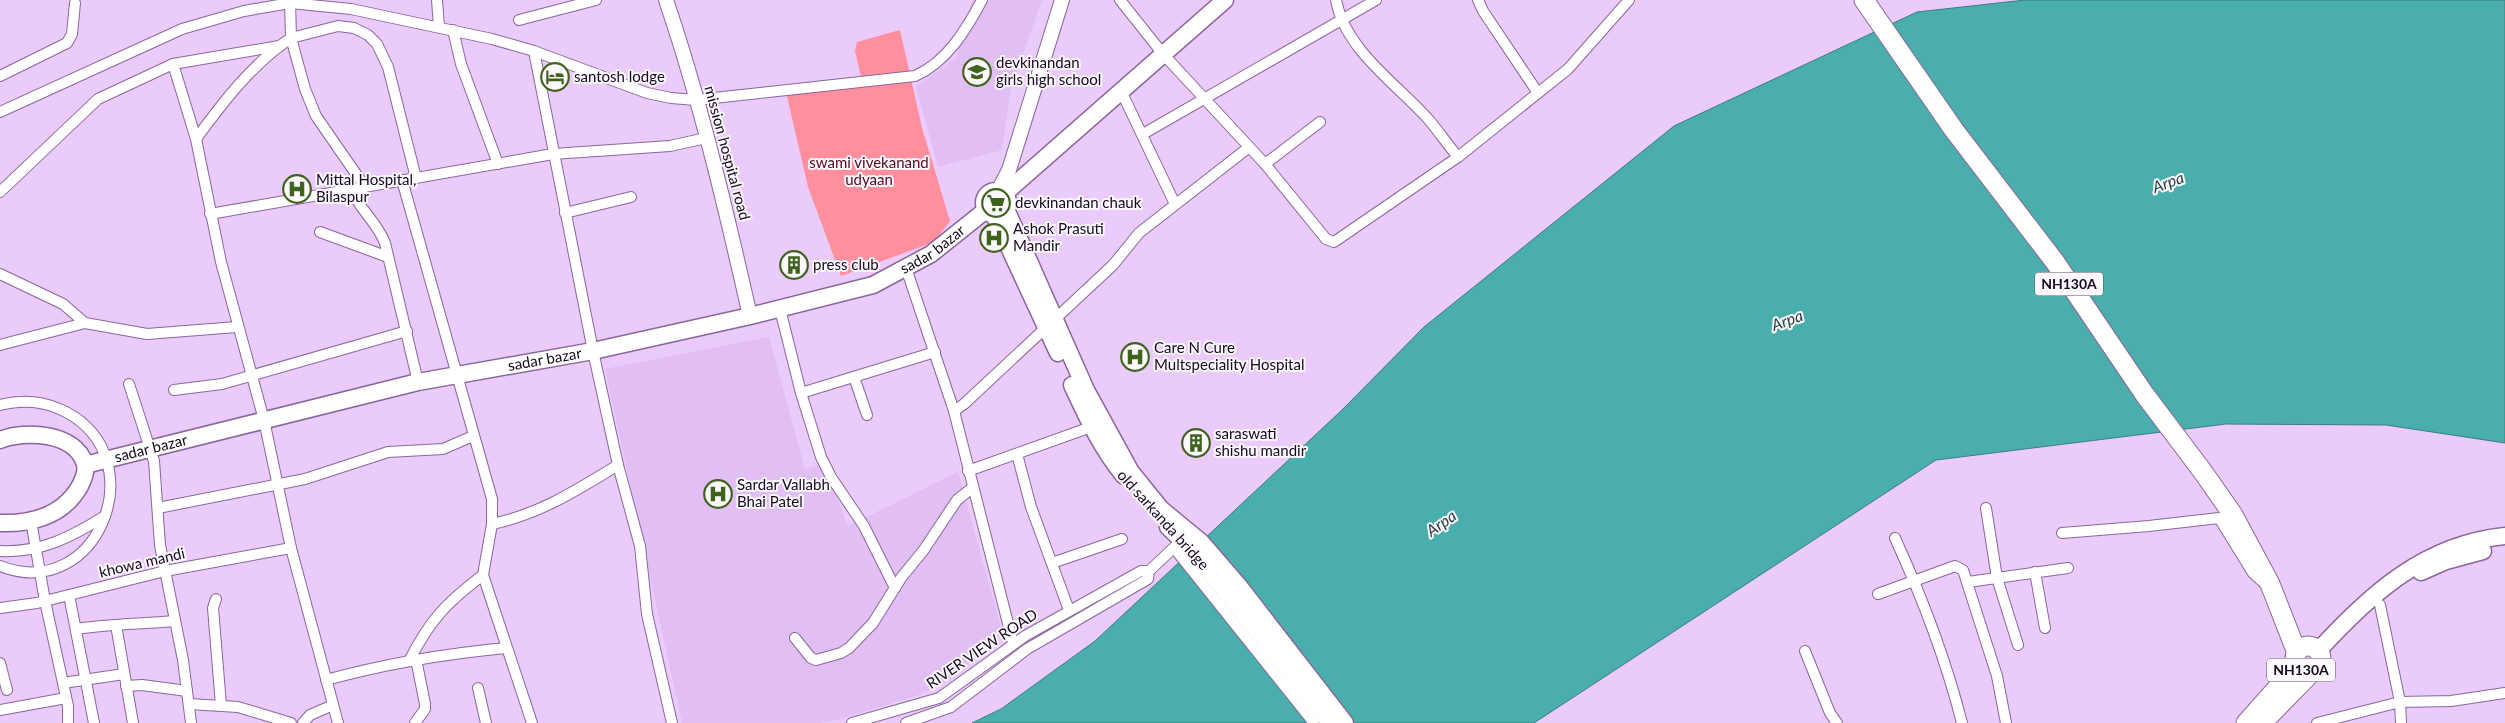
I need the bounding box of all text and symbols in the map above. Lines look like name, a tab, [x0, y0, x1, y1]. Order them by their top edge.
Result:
place label: devkinandan girls high school	[996, 53, 1101, 88]
school or university icon: devkinandan girls high school	[962, 57, 992, 87]
hotel icon: santosh lodge	[540, 62, 570, 92]
place label: santosh lodge	[574, 67, 665, 85]
street label: mission hospital road	[701, 84, 755, 222]
park label: swami vivekanand udyaan	[809, 153, 929, 188]
water label: Arpa	[2149, 167, 2186, 196]
place label: Mittal Hospital, Bilaspur	[316, 170, 417, 205]
hospital icon: Mittal Hospital, Bilaspur	[282, 174, 312, 204]
supermarket icon: devkinandan chauk	[981, 188, 1011, 218]
place label: devkinandan chauk	[1015, 193, 1142, 211]
place label: Ashok Prasuti Mandir	[1013, 219, 1104, 254]
street label: sadar bazar	[897, 220, 968, 277]
hospital icon: Ashok Prasuti Mandir	[979, 223, 1009, 253]
building icon: press club	[779, 250, 809, 280]
place label: press club	[813, 255, 879, 273]
road number: NH130A	[2035, 272, 2103, 296]
water label: Arpa	[1768, 305, 1805, 334]
place label: Care N Cure Multspeciality Hospital	[1154, 338, 1304, 373]
hospital icon: Care N Cure Multspeciality Hospital	[1120, 342, 1150, 372]
street label: sadar bazar	[506, 343, 583, 374]
place label: saraswati shishu mandir	[1215, 424, 1307, 459]
building icon: saraswati shishu mandir	[1181, 428, 1211, 458]
street label: sadar bazar	[112, 430, 190, 465]
street label: old sarkanda bridge	[1114, 466, 1213, 573]
place label: Sardar Vallabh Bhai Patel	[737, 475, 830, 510]
hospital icon: Sardar Vallabh Bhai Patel	[703, 479, 733, 509]
water label: Arpa	[1421, 506, 1459, 540]
street label: khowa mandi	[97, 543, 186, 581]
street label: RIVER VIEW ROAD	[923, 604, 1040, 692]
road number: NH130A	[2267, 658, 2335, 682]

